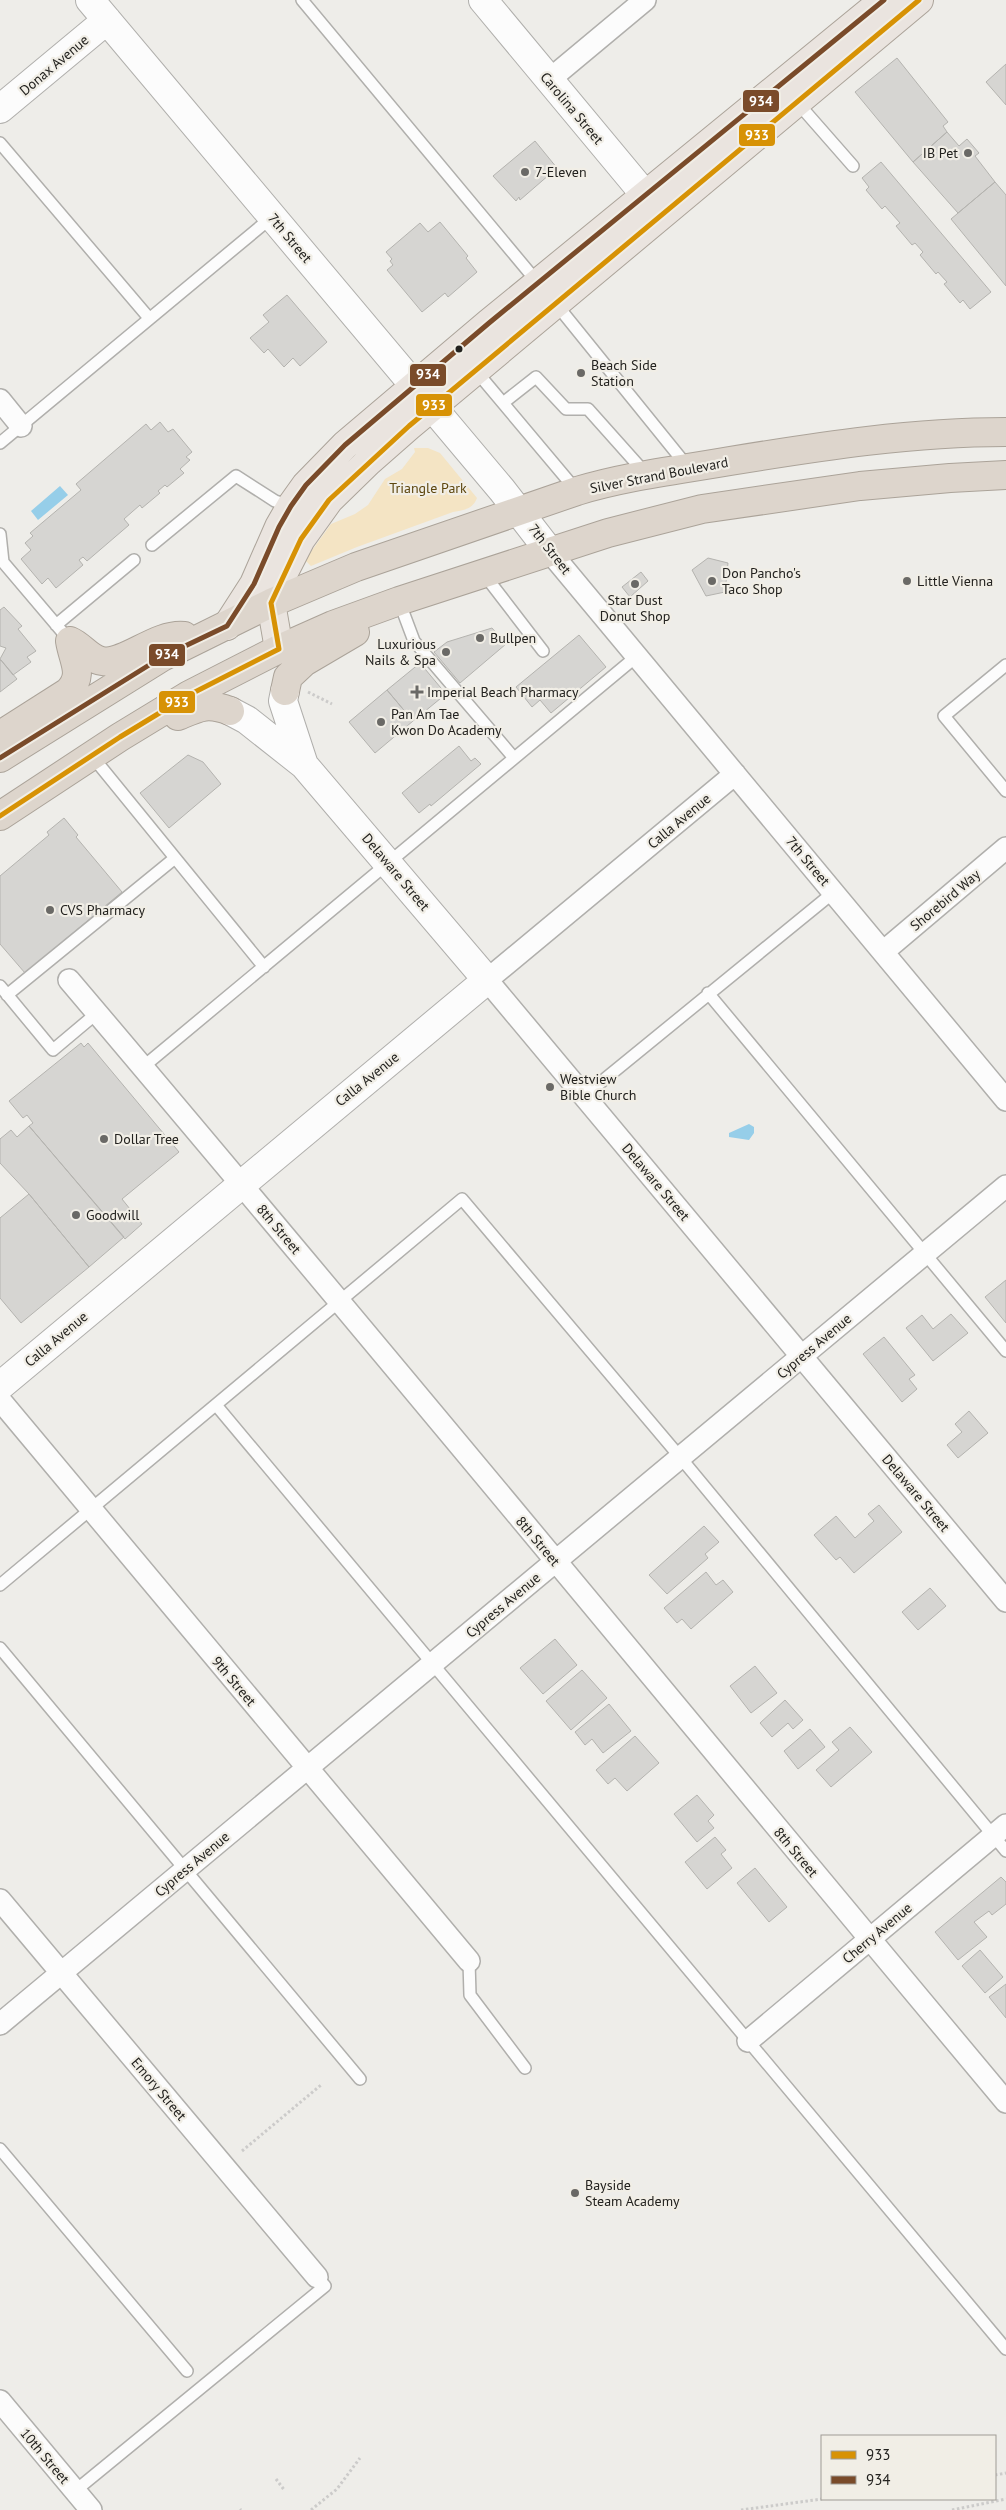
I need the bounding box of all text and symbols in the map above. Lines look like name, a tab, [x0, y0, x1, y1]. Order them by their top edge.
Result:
street label: Donax Avenue	[16, 31, 92, 99]
street label: Carolina Street	[537, 68, 608, 148]
line badge: 934	[742, 89, 780, 113]
text: 934	[749, 92, 773, 110]
line badge: 933	[738, 123, 776, 147]
text: 933	[745, 126, 769, 144]
place label: IB Pet	[923, 144, 958, 162]
marker: IB Pet	[962, 147, 974, 159]
place label: 7-Eleven	[535, 163, 587, 181]
marker: 7-Eleven	[519, 166, 531, 178]
street label: 7th Street	[264, 210, 316, 267]
unlabelled marker	[454, 344, 464, 354]
place label: Beach Side Station	[591, 356, 657, 390]
line badge: 934	[409, 363, 447, 387]
text: 934	[416, 365, 440, 383]
marker: Beach Side Station	[575, 367, 587, 379]
line badge: 933	[415, 393, 453, 417]
text: 933	[422, 396, 446, 414]
street label: Silver Strand Boulevard	[588, 453, 730, 497]
park label: Triangle Park	[389, 479, 467, 497]
street label: 7th Street	[525, 520, 575, 578]
place label: Don Pancho's Taco Shop	[722, 564, 801, 598]
place label: Little Vienna	[917, 572, 993, 590]
marker: Don Pancho's Taco Shop	[706, 575, 718, 587]
marker: Little Vienna	[901, 575, 913, 587]
marker: Star Dust Donut Shop	[629, 578, 641, 590]
place label: Star Dust Donut Shop	[600, 591, 670, 625]
place label: Bullpen	[490, 629, 536, 647]
marker: Bullpen	[474, 632, 486, 644]
place label: Luxurious Nails & Spa	[365, 635, 436, 669]
line badge: 934	[148, 643, 186, 667]
text: 934	[155, 645, 179, 663]
marker: Luxurious Nails & Spa	[440, 646, 452, 658]
place label: Imperial Beach Pharmacy	[427, 683, 579, 701]
marker: Imperial Beach Pharmacy	[411, 686, 423, 698]
line badge: 933	[158, 690, 196, 714]
text: 933	[165, 693, 189, 711]
place label: Pan Am Tae Kwon Do Academy	[391, 705, 502, 739]
marker: Pan Am Tae Kwon Do Academy	[375, 716, 387, 728]
street label: Calla Avenue	[644, 789, 714, 853]
street label: Delaware Street	[358, 829, 434, 915]
street label: 7th Street	[782, 833, 834, 890]
street label: Shorebird Way	[906, 865, 984, 935]
place label: CVS Pharmacy	[60, 901, 145, 919]
marker: CVS Pharmacy	[44, 904, 56, 916]
street label: Calla Avenue	[331, 1048, 403, 1110]
place label: Westview Bible Church	[560, 1070, 636, 1104]
marker: Westview Bible Church	[544, 1081, 556, 1093]
place label: Dollar Tree	[114, 1130, 179, 1148]
marker: Dollar Tree	[98, 1133, 110, 1145]
street label: Delaware Street	[618, 1139, 694, 1225]
street label: 8th Street	[253, 1200, 305, 1258]
place label: Goodwill	[86, 1206, 139, 1224]
marker: Goodwill	[70, 1209, 82, 1221]
street label: Calla Avenue	[21, 1307, 91, 1371]
street label: Cypress Avenue	[773, 1309, 855, 1383]
street label: Delaware Street	[878, 1450, 954, 1536]
street label: 8th Street	[512, 1512, 564, 1570]
street label: Cypress Avenue	[462, 1568, 544, 1642]
street label: 9th Street	[208, 1652, 260, 1710]
street label: 8th Street	[770, 1823, 822, 1881]
street label: Cypress Avenue	[151, 1827, 233, 1901]
street label: Cherry Avenue	[839, 1899, 915, 1967]
street label: Emory Street	[127, 2054, 191, 2124]
place label: Bayside Steam Academy	[585, 2176, 680, 2210]
marker: Bayside Steam Academy	[569, 2187, 581, 2199]
street label: 10th Street	[17, 2424, 74, 2488]
legend	[821, 2435, 996, 2500]
text: 933	[866, 2445, 891, 2464]
text: 934	[866, 2470, 891, 2489]

